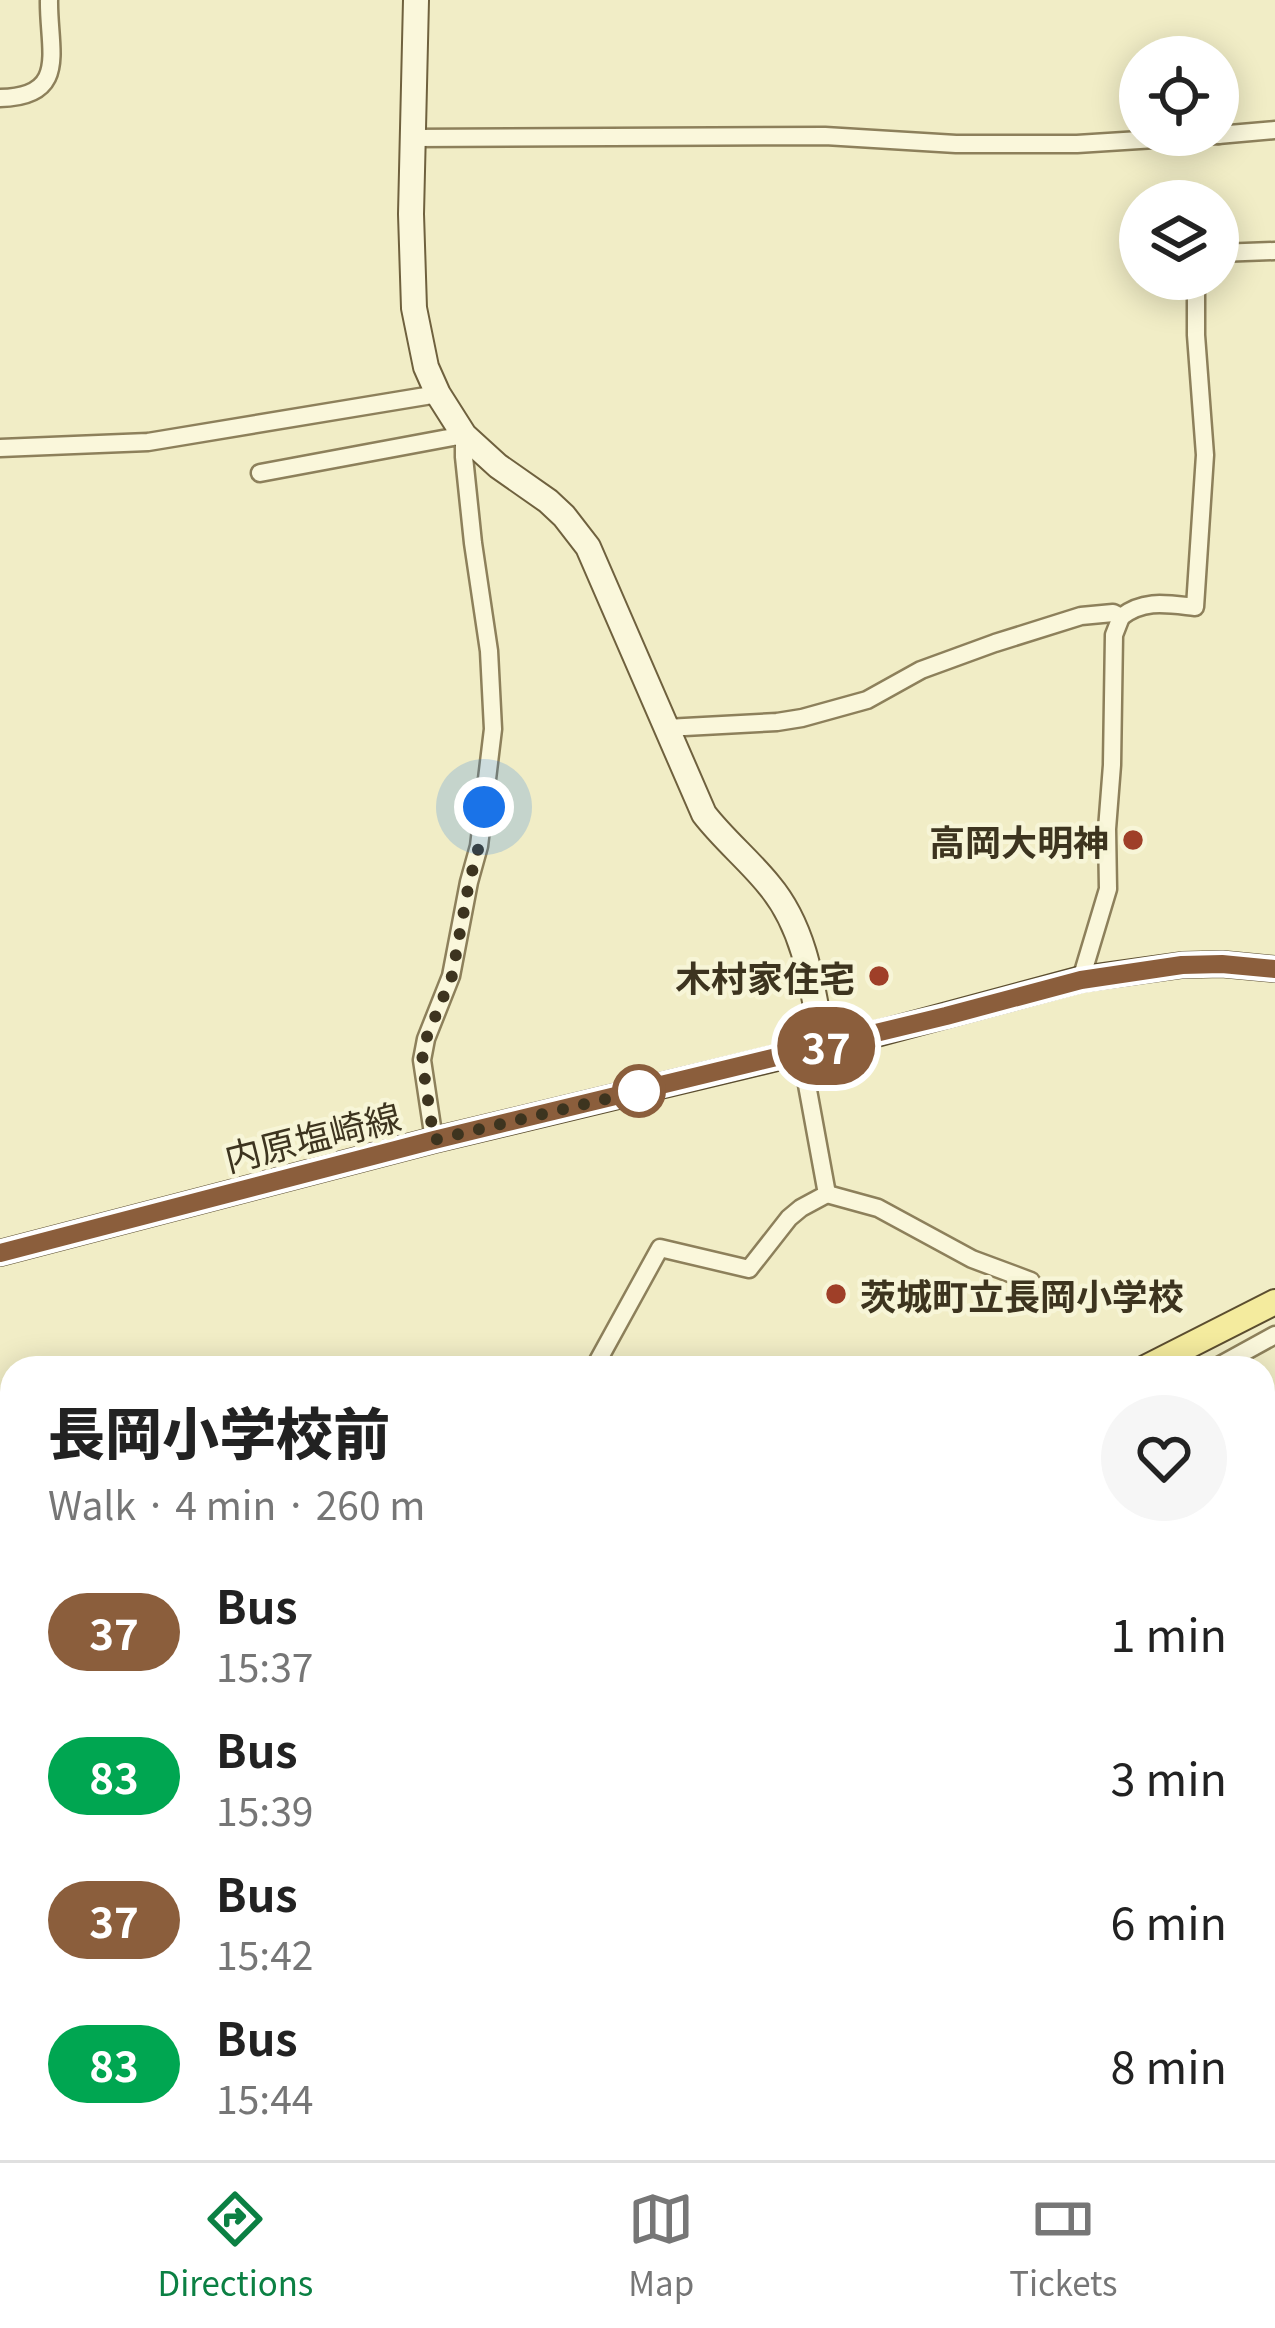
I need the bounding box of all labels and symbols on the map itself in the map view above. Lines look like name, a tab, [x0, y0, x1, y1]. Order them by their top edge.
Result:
your location	[454, 777, 514, 837]
place label: 高岡大明神	[929, 814, 1109, 866]
marker: 高岡大明神	[1120, 827, 1146, 853]
place label: 木村家住宅	[675, 950, 855, 1002]
marker: 木村家住宅	[866, 963, 892, 989]
line badge: 37	[772, 1007, 880, 1085]
unlabelled marker	[614, 1066, 664, 1116]
street label: 内原塩崎線	[218, 1088, 406, 1182]
place label: 茨城町立長岡小学校	[860, 1268, 1184, 1320]
marker: 茨城町立長岡小学校	[823, 1281, 849, 1307]

